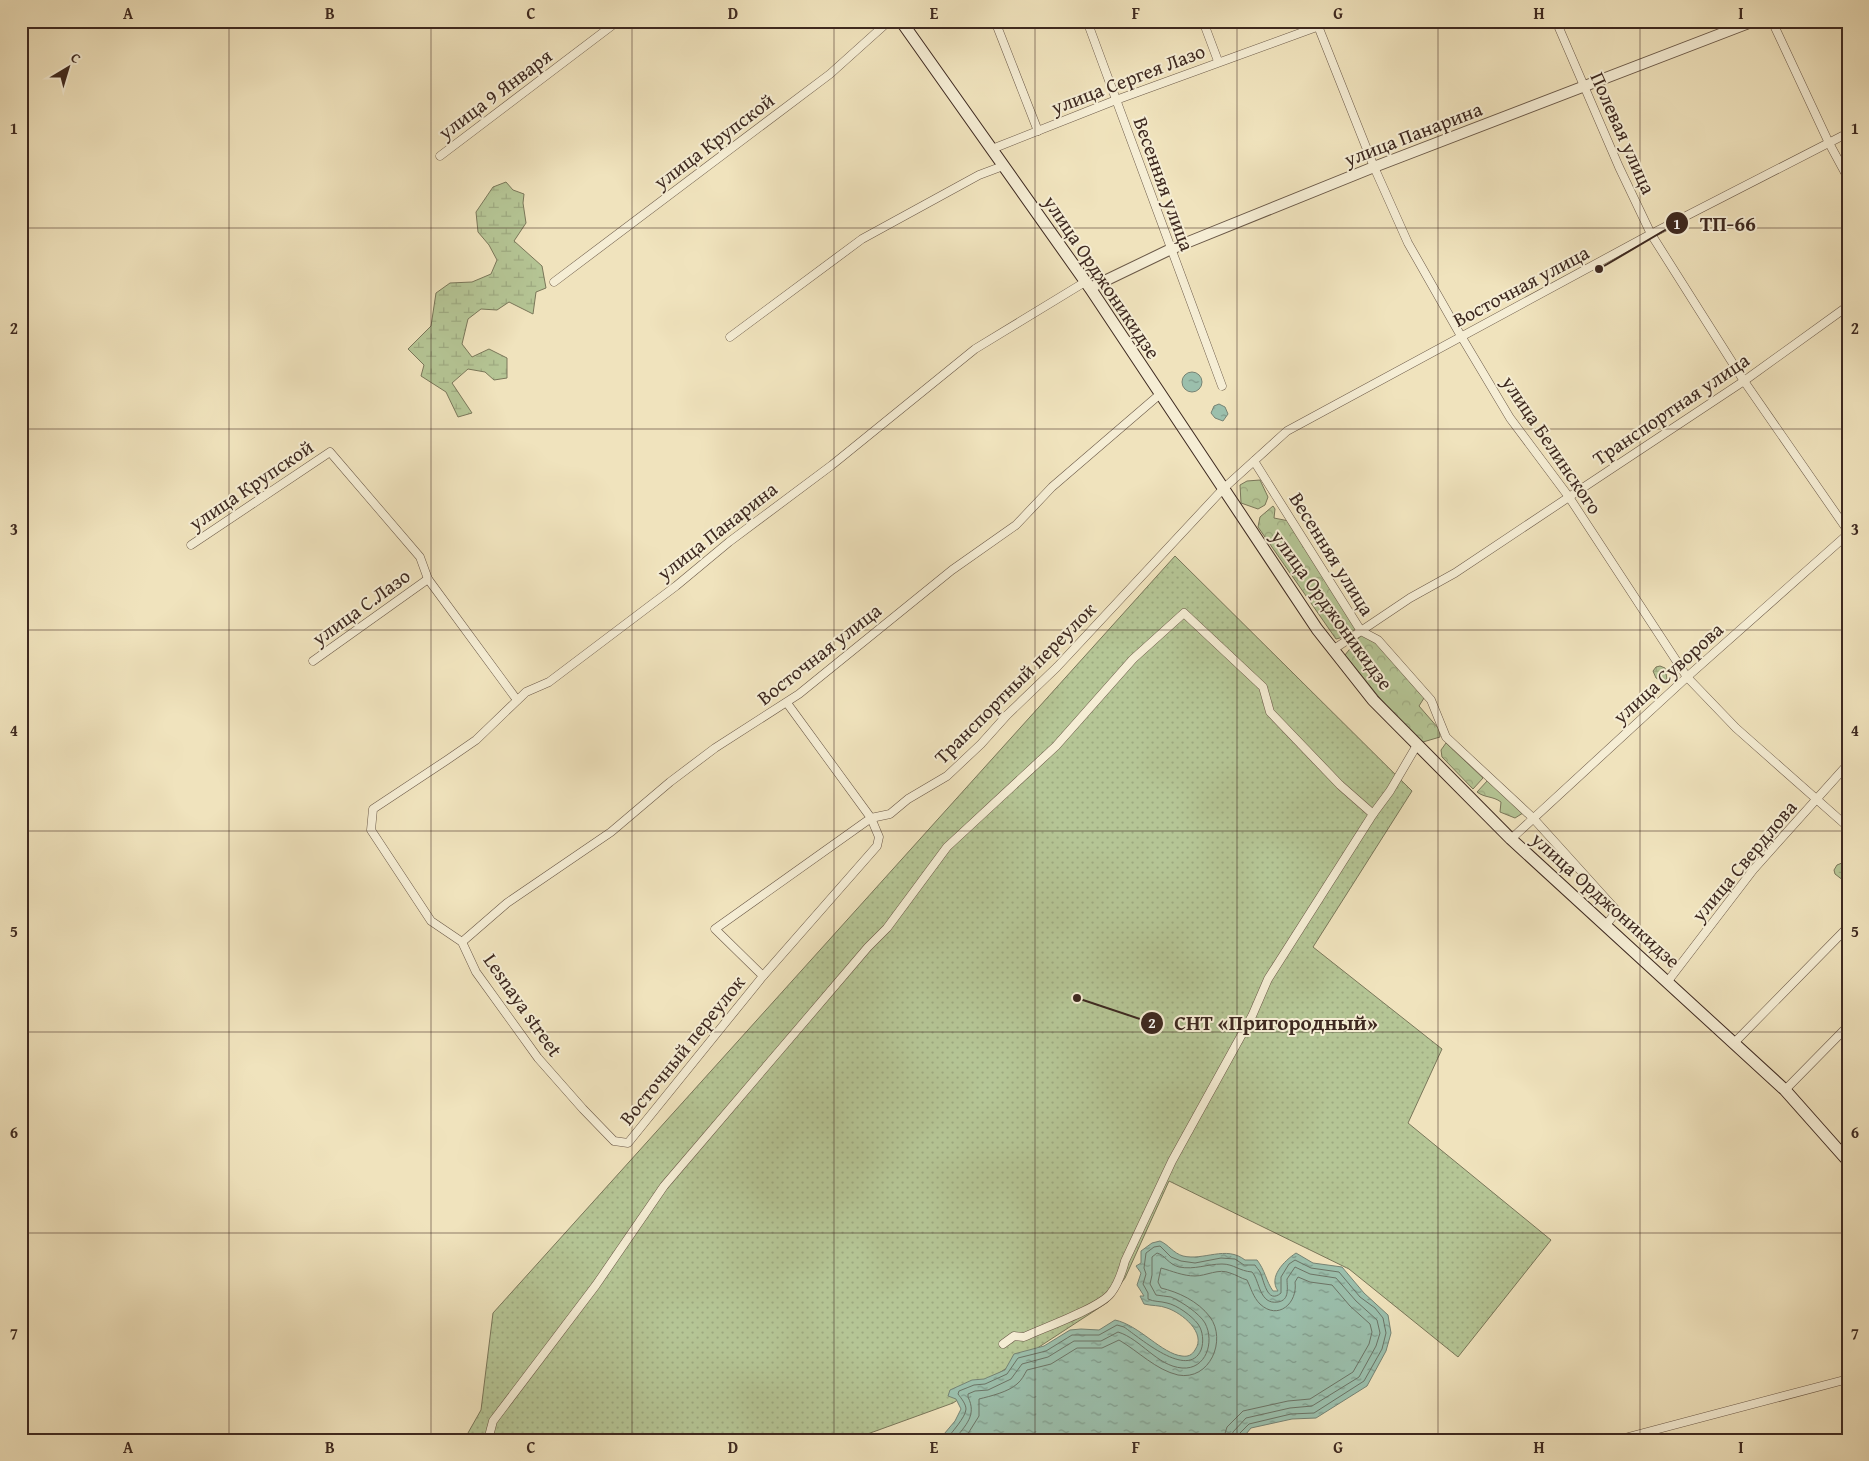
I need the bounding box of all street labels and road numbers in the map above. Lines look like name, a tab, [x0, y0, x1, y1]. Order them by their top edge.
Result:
street label: улица Сергея Лазо	[1046, 36, 1209, 122]
street label: улица 9 Января	[431, 41, 558, 147]
street label: Полевая улица	[1584, 67, 1664, 199]
street label: улица Крупской	[647, 86, 780, 196]
street label: улица Панарина	[1339, 94, 1486, 174]
street label: Весенняя улица	[1127, 113, 1202, 255]
street label: улица Орджоникидзе	[1036, 188, 1168, 364]
street label: Восточная улица	[1447, 237, 1594, 334]
street label: Транспортная улица	[1587, 345, 1755, 472]
street label: улица Белинского	[1495, 369, 1610, 520]
street label: улица Крупской	[182, 432, 319, 538]
street label: улица Панарина	[650, 474, 783, 588]
street label: Весенняя улица	[1283, 486, 1382, 622]
street label: улица Орджоникидзе	[1264, 523, 1401, 696]
street label: улица С.Лазо	[305, 561, 416, 653]
street label: Транспортный переулок	[927, 595, 1103, 770]
street label: Восточная улица	[750, 596, 887, 711]
street label: улица Суворова	[1605, 615, 1730, 731]
street label: улица Свердлова	[1683, 793, 1803, 928]
street label: улица Орджоникидзе	[1525, 824, 1687, 975]
street label: Lesnaya street	[477, 947, 570, 1062]
street label: Восточный переулок	[612, 968, 752, 1131]

